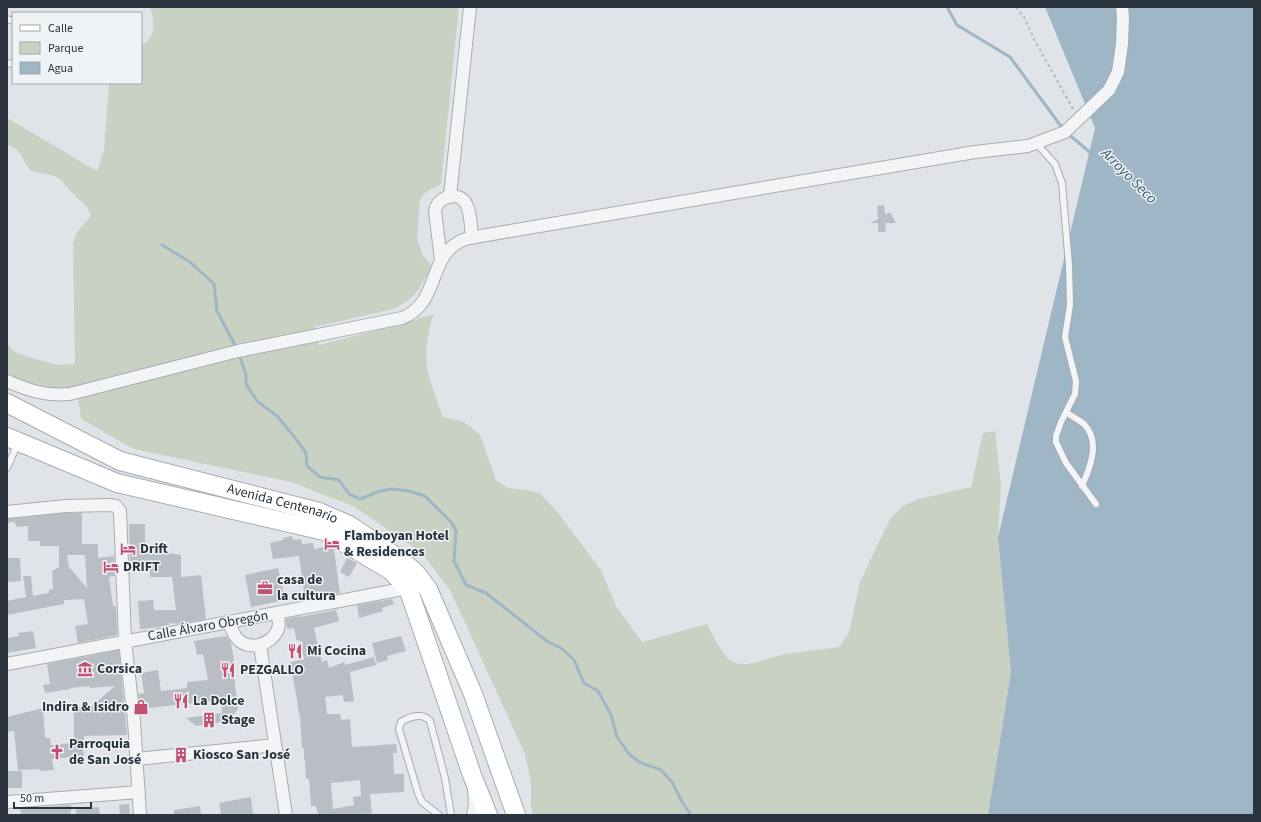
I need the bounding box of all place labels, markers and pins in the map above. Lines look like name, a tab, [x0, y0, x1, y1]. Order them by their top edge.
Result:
place label: Flamboyan Hotel & Residences	[344, 526, 449, 562]
hotel icon: Flamboyan Hotel & Residences	[323, 535, 341, 553]
place label: Drift	[140, 539, 168, 559]
hotel icon: Drift	[119, 540, 137, 558]
place label: DRIFT	[123, 557, 160, 577]
hotel icon: DRIFT	[102, 558, 120, 576]
place label: casa de la cultura	[277, 570, 336, 606]
office icon: casa de la cultura	[256, 579, 274, 597]
place label: Mi Cocina	[307, 641, 366, 661]
restaurant icon: Mi Cocina	[286, 642, 304, 660]
place label: Corsica	[97, 659, 142, 679]
museum icon: Corsica	[76, 660, 94, 678]
place label: PEZGALLO	[240, 660, 304, 680]
restaurant icon: PEZGALLO	[219, 661, 237, 679]
place label: La Dolce	[193, 691, 245, 711]
restaurant icon: La Dolce	[172, 692, 190, 710]
place label: Indira & Isidro	[42, 697, 129, 717]
shop icon: Indira & Isidro	[132, 698, 150, 716]
place label: Stage	[221, 710, 255, 730]
building icon: Stage	[200, 711, 218, 729]
place label: Parroquia de San José	[69, 734, 141, 770]
church icon: Parroquia de San José	[48, 743, 66, 761]
place label: Kiosco San José	[193, 745, 290, 765]
building icon: Kiosco San José	[172, 746, 190, 764]

